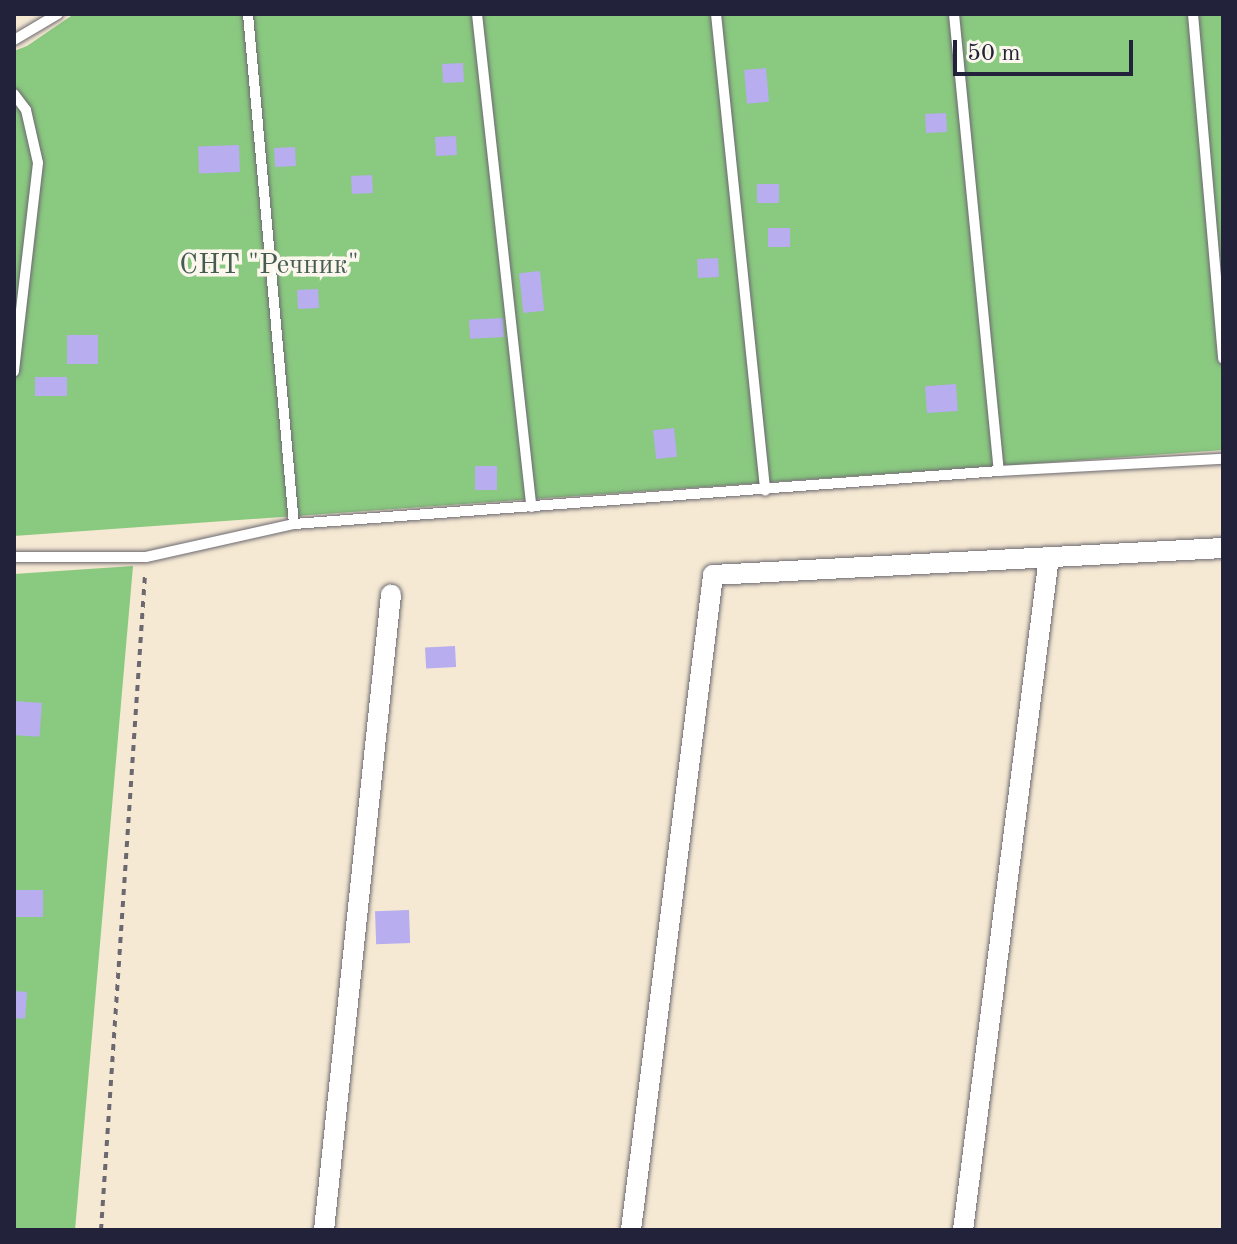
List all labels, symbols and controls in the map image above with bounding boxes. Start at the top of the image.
scale bar [957,24,1137,74]
text: 50 m [967,42,1021,66]
park label: СНТ "Речник" [179,249,359,283]

